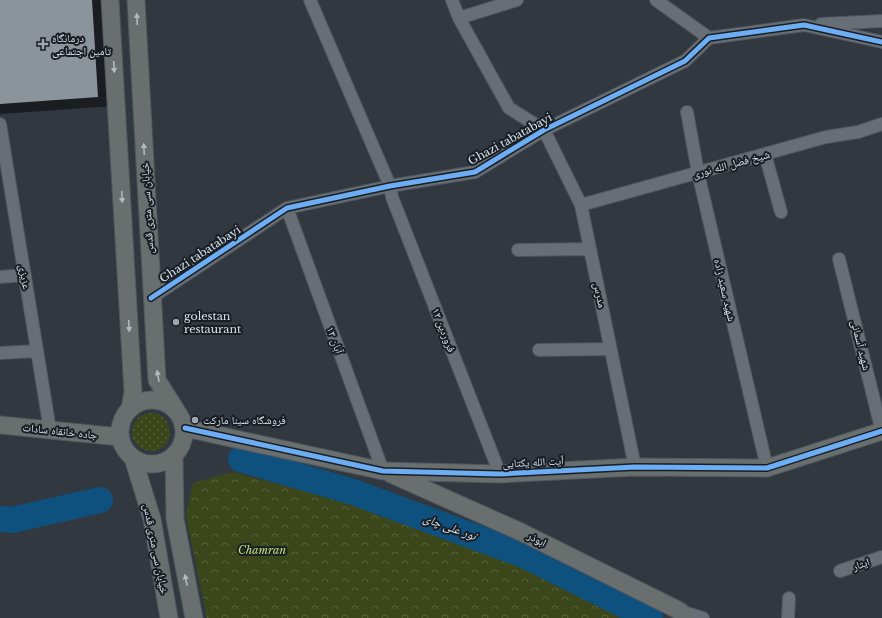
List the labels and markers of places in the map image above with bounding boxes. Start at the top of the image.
place label: درمانگاه تامین اجتماعی [52,31,112,58]
marker: درمانگاه تامین اجتماعی [37,38,49,50]
place label: golestan restaurant [184,309,242,336]
marker: golestan restaurant [171,317,181,327]
place label: فروشگاه سینا مارکت [203,413,286,427]
marker: فروشگاه سینا مارکت [190,415,200,425]

